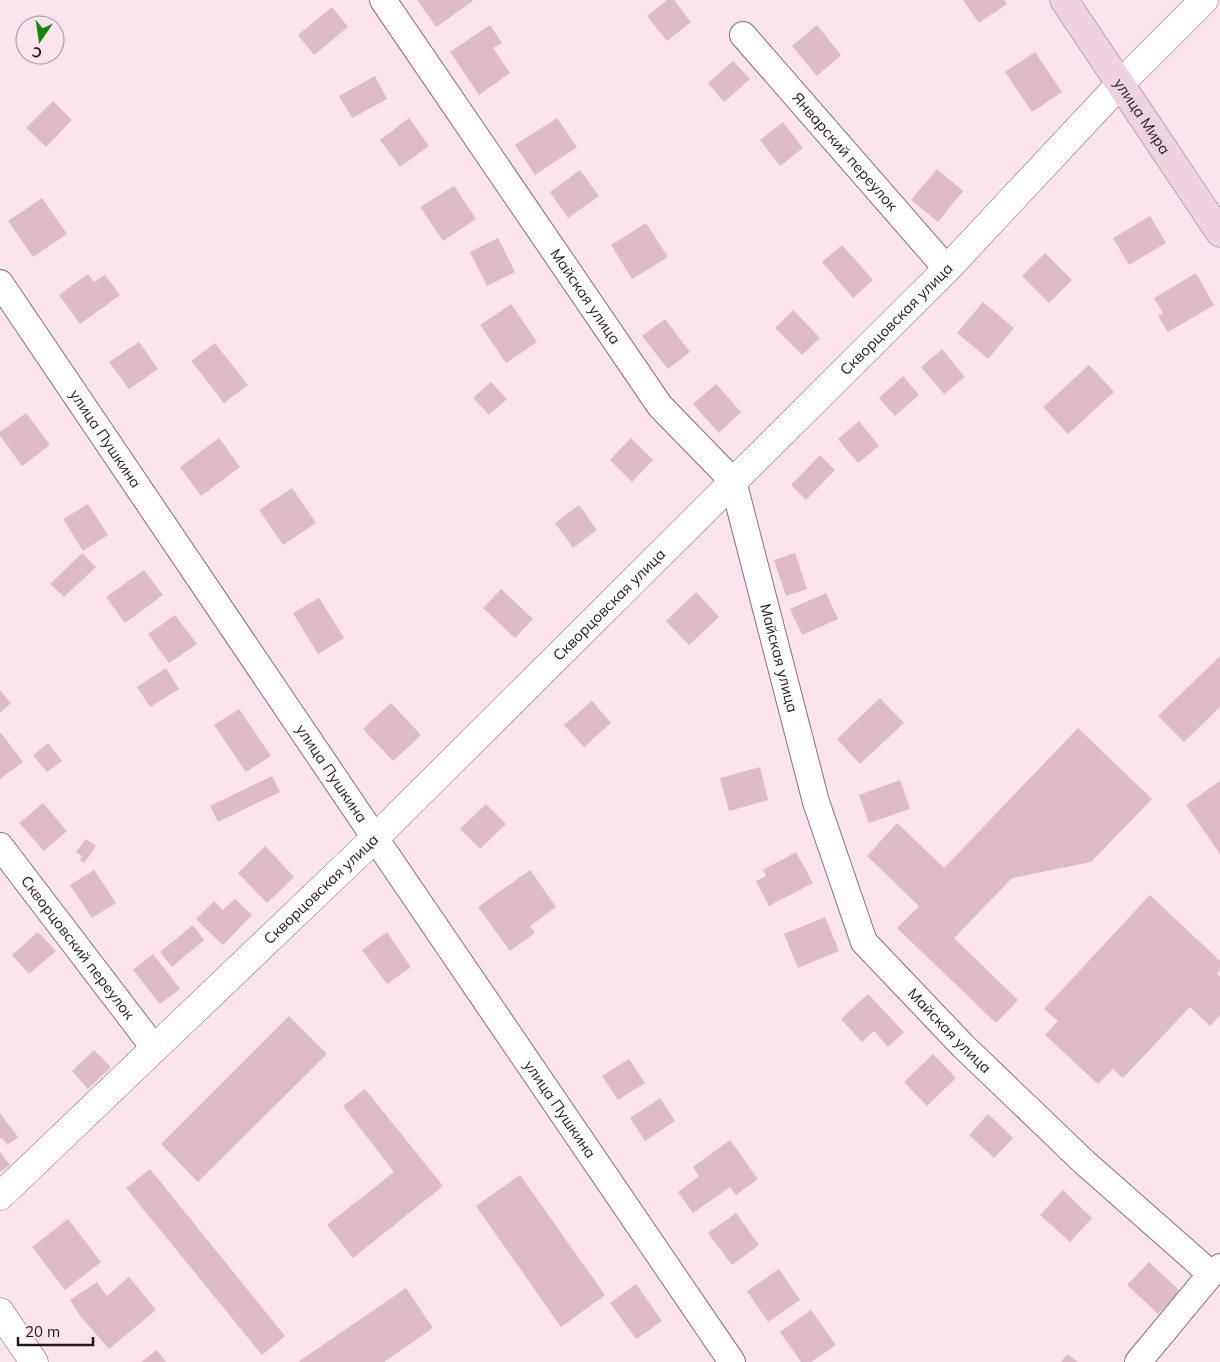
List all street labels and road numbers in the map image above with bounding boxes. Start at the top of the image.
street label: улица Мира [1110,74,1175,158]
street label: Январский переулок [788,88,903,215]
street label: Майская улица [546,245,625,348]
street label: Скворцовская улица [836,259,957,379]
street label: улица Пушкина [66,386,146,491]
street label: Скворцовская улица [549,544,669,665]
street label: Майская улица [756,601,802,714]
street label: улица Пушкина [292,720,372,826]
street label: Скворцовская улица [259,830,382,948]
street label: Скворцовский переулок [17,872,140,1024]
street label: Майская улица [904,984,996,1077]
street label: улица Пушкина [520,1056,600,1162]

